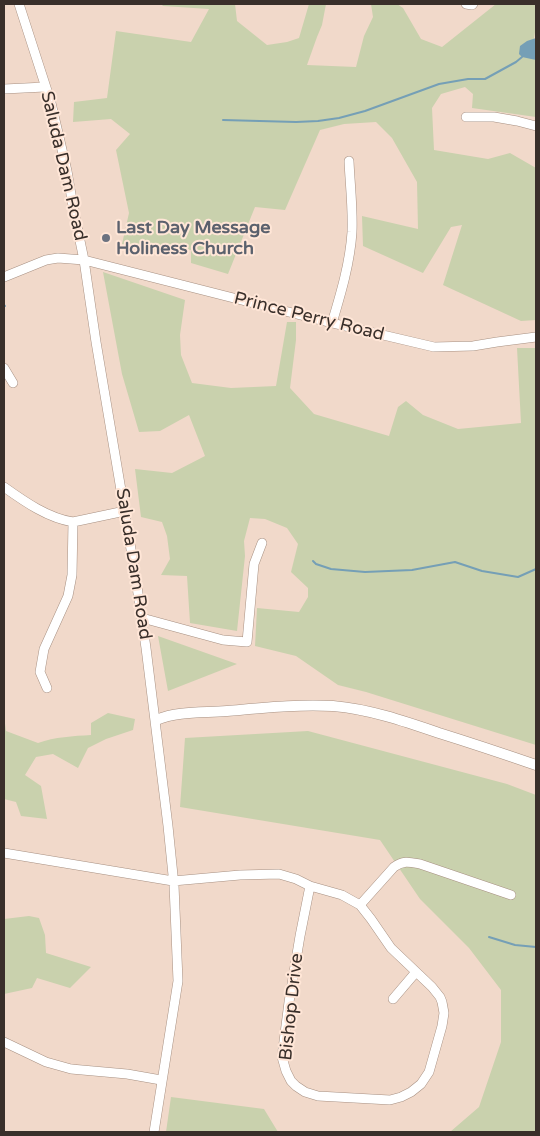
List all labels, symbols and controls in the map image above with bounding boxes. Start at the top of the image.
street label: Saluda Dam Road [35,89,91,243]
place label: Last Day Message Holiness Church [116,217,271,260]
marker: Last Day Message Holiness Church [100,232,112,244]
street label: Prince Perry Road [232,288,386,346]
street label: Saluda Dam Road [110,487,156,641]
street label: Bishop Drive [276,952,308,1062]

